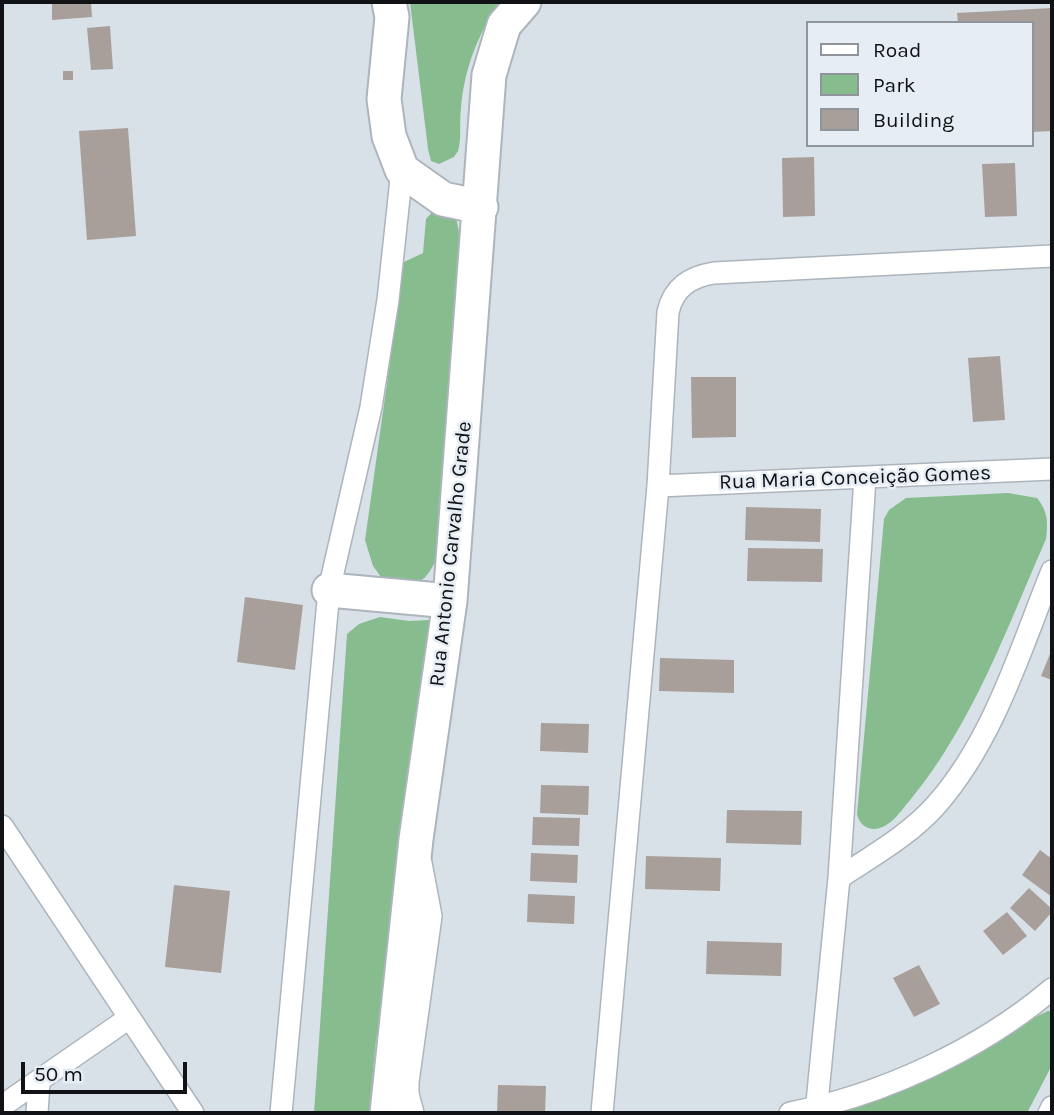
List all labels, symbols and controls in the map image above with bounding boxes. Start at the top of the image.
legend [806,21,1033,147]
text: Road [873,38,921,62]
text: Park [873,73,916,97]
text: Building [873,108,954,132]
street label: Rua Antonio Carvalho Grade [425,420,477,688]
street label: Rua Maria Conceição Gomes [719,461,991,495]
scale bar [24,1048,191,1092]
text: 50 m [34,1062,83,1086]

